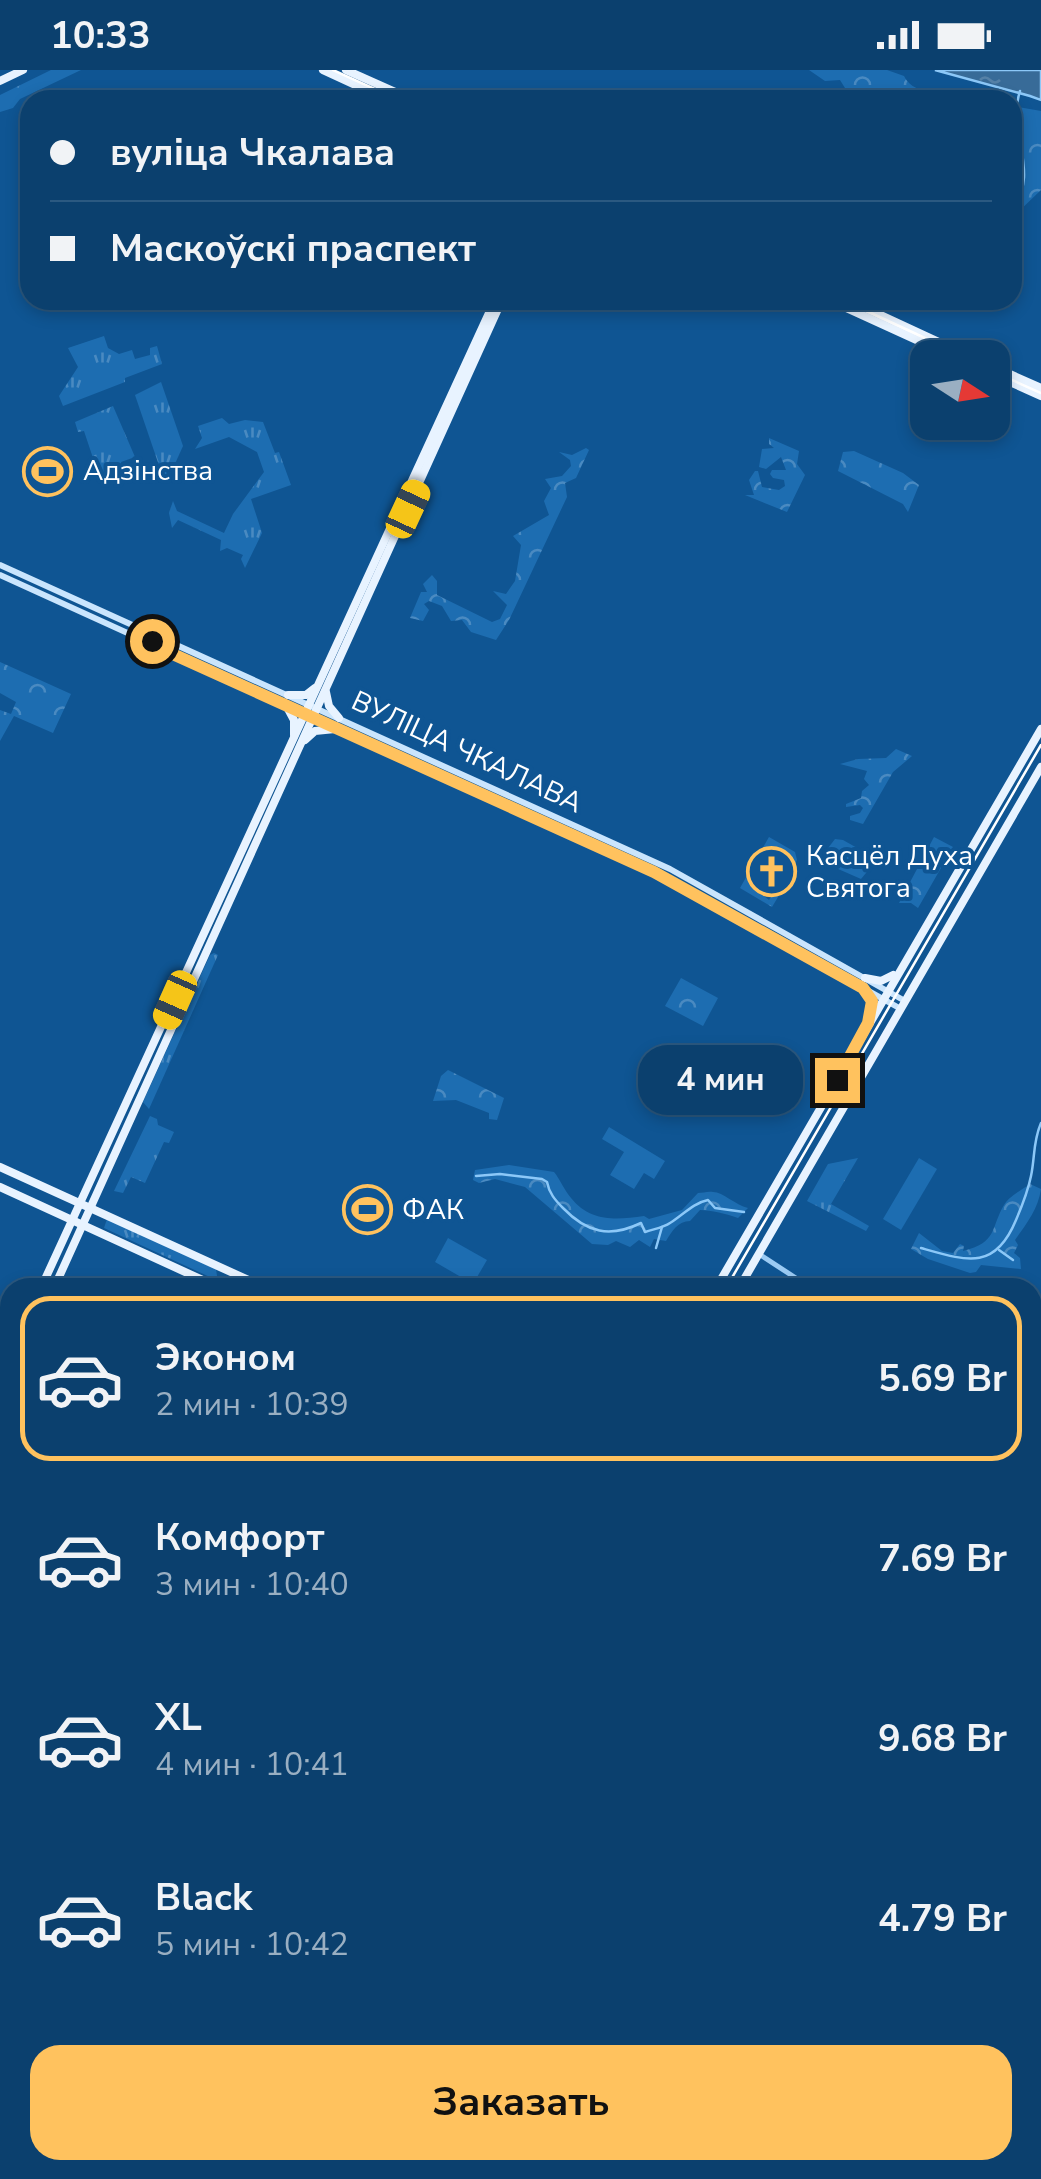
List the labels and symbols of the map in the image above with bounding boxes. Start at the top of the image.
north arrow [910,340,1010,440]
sports icon: Адзінства [22,445,74,497]
place label: Адзінства [83,452,213,490]
car [382,475,434,543]
route start [130,619,175,664]
street label: ВУЛІЦА ЧКАЛАВА [345,682,589,822]
place label: Касцёл Духа Святога [806,837,973,907]
church icon: Касцёл Духа Святога [745,846,797,898]
car [149,966,201,1034]
callout: 4 мин [637,1045,802,1115]
route end [815,1058,860,1103]
sports icon: ФАК [341,1184,393,1236]
place label: ФАК [402,1191,464,1229]

